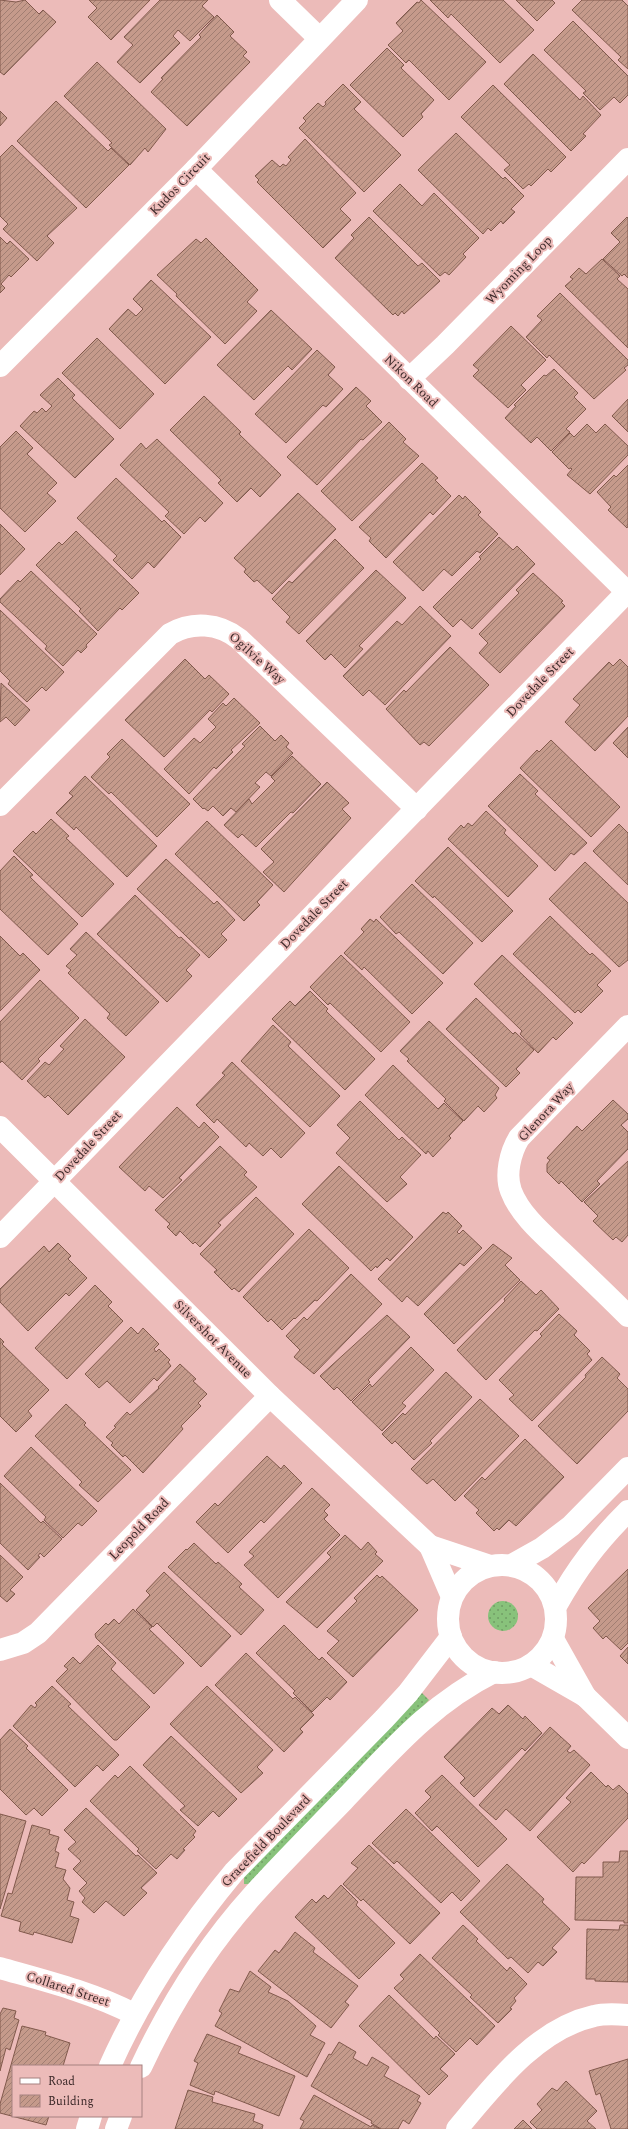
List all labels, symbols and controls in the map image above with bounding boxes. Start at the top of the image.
street label: Kudos Circuit [145,148,215,220]
street label: Wyoming Loop [481,231,557,309]
street label: Nikon Road [379,350,443,412]
street label: Ogilvie Way [224,627,290,689]
street label: Dovedale Street [501,642,579,722]
street label: Dovedale Street [275,874,353,954]
street label: Glenora Way [513,1077,579,1146]
street label: Dovedale Street [50,1106,126,1186]
street label: Silvershot Avenue [169,1295,257,1383]
street label: Leopold Road [104,1493,174,1565]
street label: Gracefield Boulevard [217,1790,315,1892]
street label: Collared Street [24,1966,113,2012]
legend [12,2065,142,2117]
text: Road [48,2072,75,2091]
text: Building [48,2092,94,2111]

